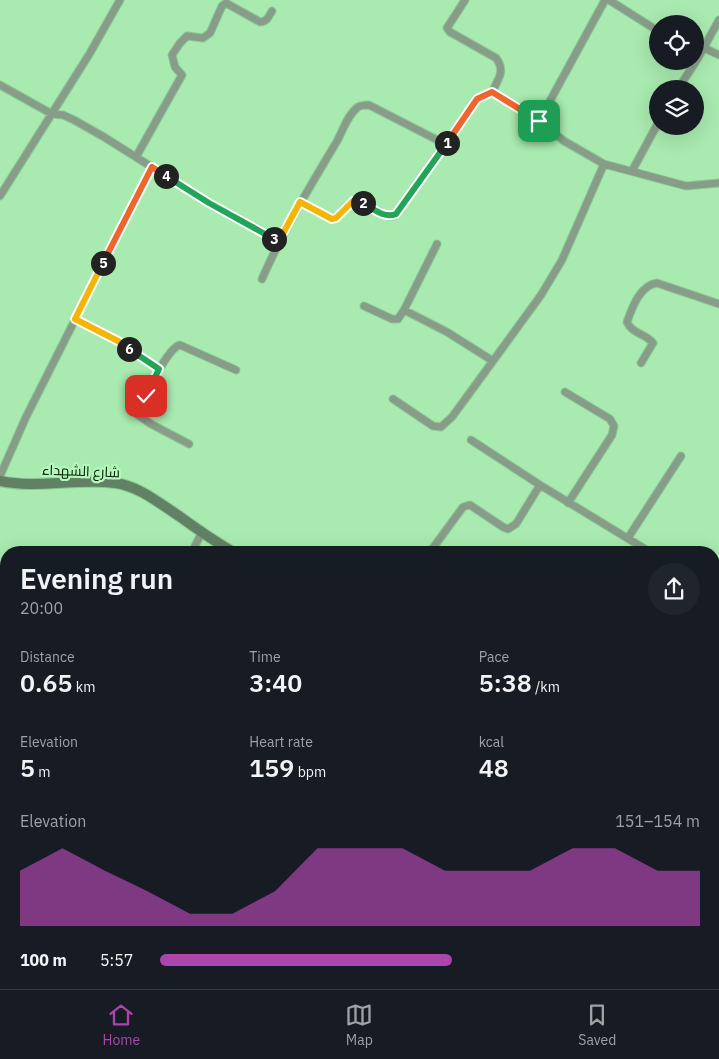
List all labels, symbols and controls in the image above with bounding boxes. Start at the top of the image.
map controls [649,15,704,135]
button: locate [649,15,704,70]
button: layers [649,80,704,135]
pin [518,100,560,142]
icon: arrive [525,107,553,135]
pin: 1 [434,130,460,156]
text: 1 [443,134,452,152]
pin: 4 [154,164,178,188]
text: 4 [162,167,171,185]
pin: 2 [350,190,376,216]
text: 2 [359,194,368,212]
pin: 3 [262,226,286,252]
text: 3 [270,230,279,248]
pin: 5 [90,250,116,276]
text: 5 [99,254,108,272]
pin: 6 [116,336,142,362]
text: 6 [125,340,134,358]
pin [125,375,167,417]
icon: check [132,382,160,410]
street label: شارع الشهداء [42,461,120,481]
text: Evening run [20,560,173,597]
button: share [648,563,700,615]
text: 20:00 [20,598,63,618]
text: Distance [20,648,75,666]
text: Time [249,648,281,666]
text: Pace [479,648,509,666]
text: 0.65 [20,666,72,699]
text: 3:40 [249,666,302,699]
text: 5:38 [479,666,532,699]
text: km [72,678,95,696]
text: /km [532,678,560,696]
text: Elevation [20,733,78,751]
text: Heart rate [249,733,313,751]
text: kcal [479,733,504,751]
text: 5 [20,751,35,784]
text: 159 [249,751,294,784]
text: 48 [479,751,509,784]
text: m [35,763,51,781]
text: bpm [294,763,326,781]
text: Elevation [20,811,86,831]
text: 151–154 m [615,811,700,831]
text: 100 m [20,950,67,970]
text: 5:57 [100,950,133,970]
tab: Home [103,1001,140,1049]
tab: Map [345,1001,373,1049]
tab: Saved [578,1001,616,1049]

